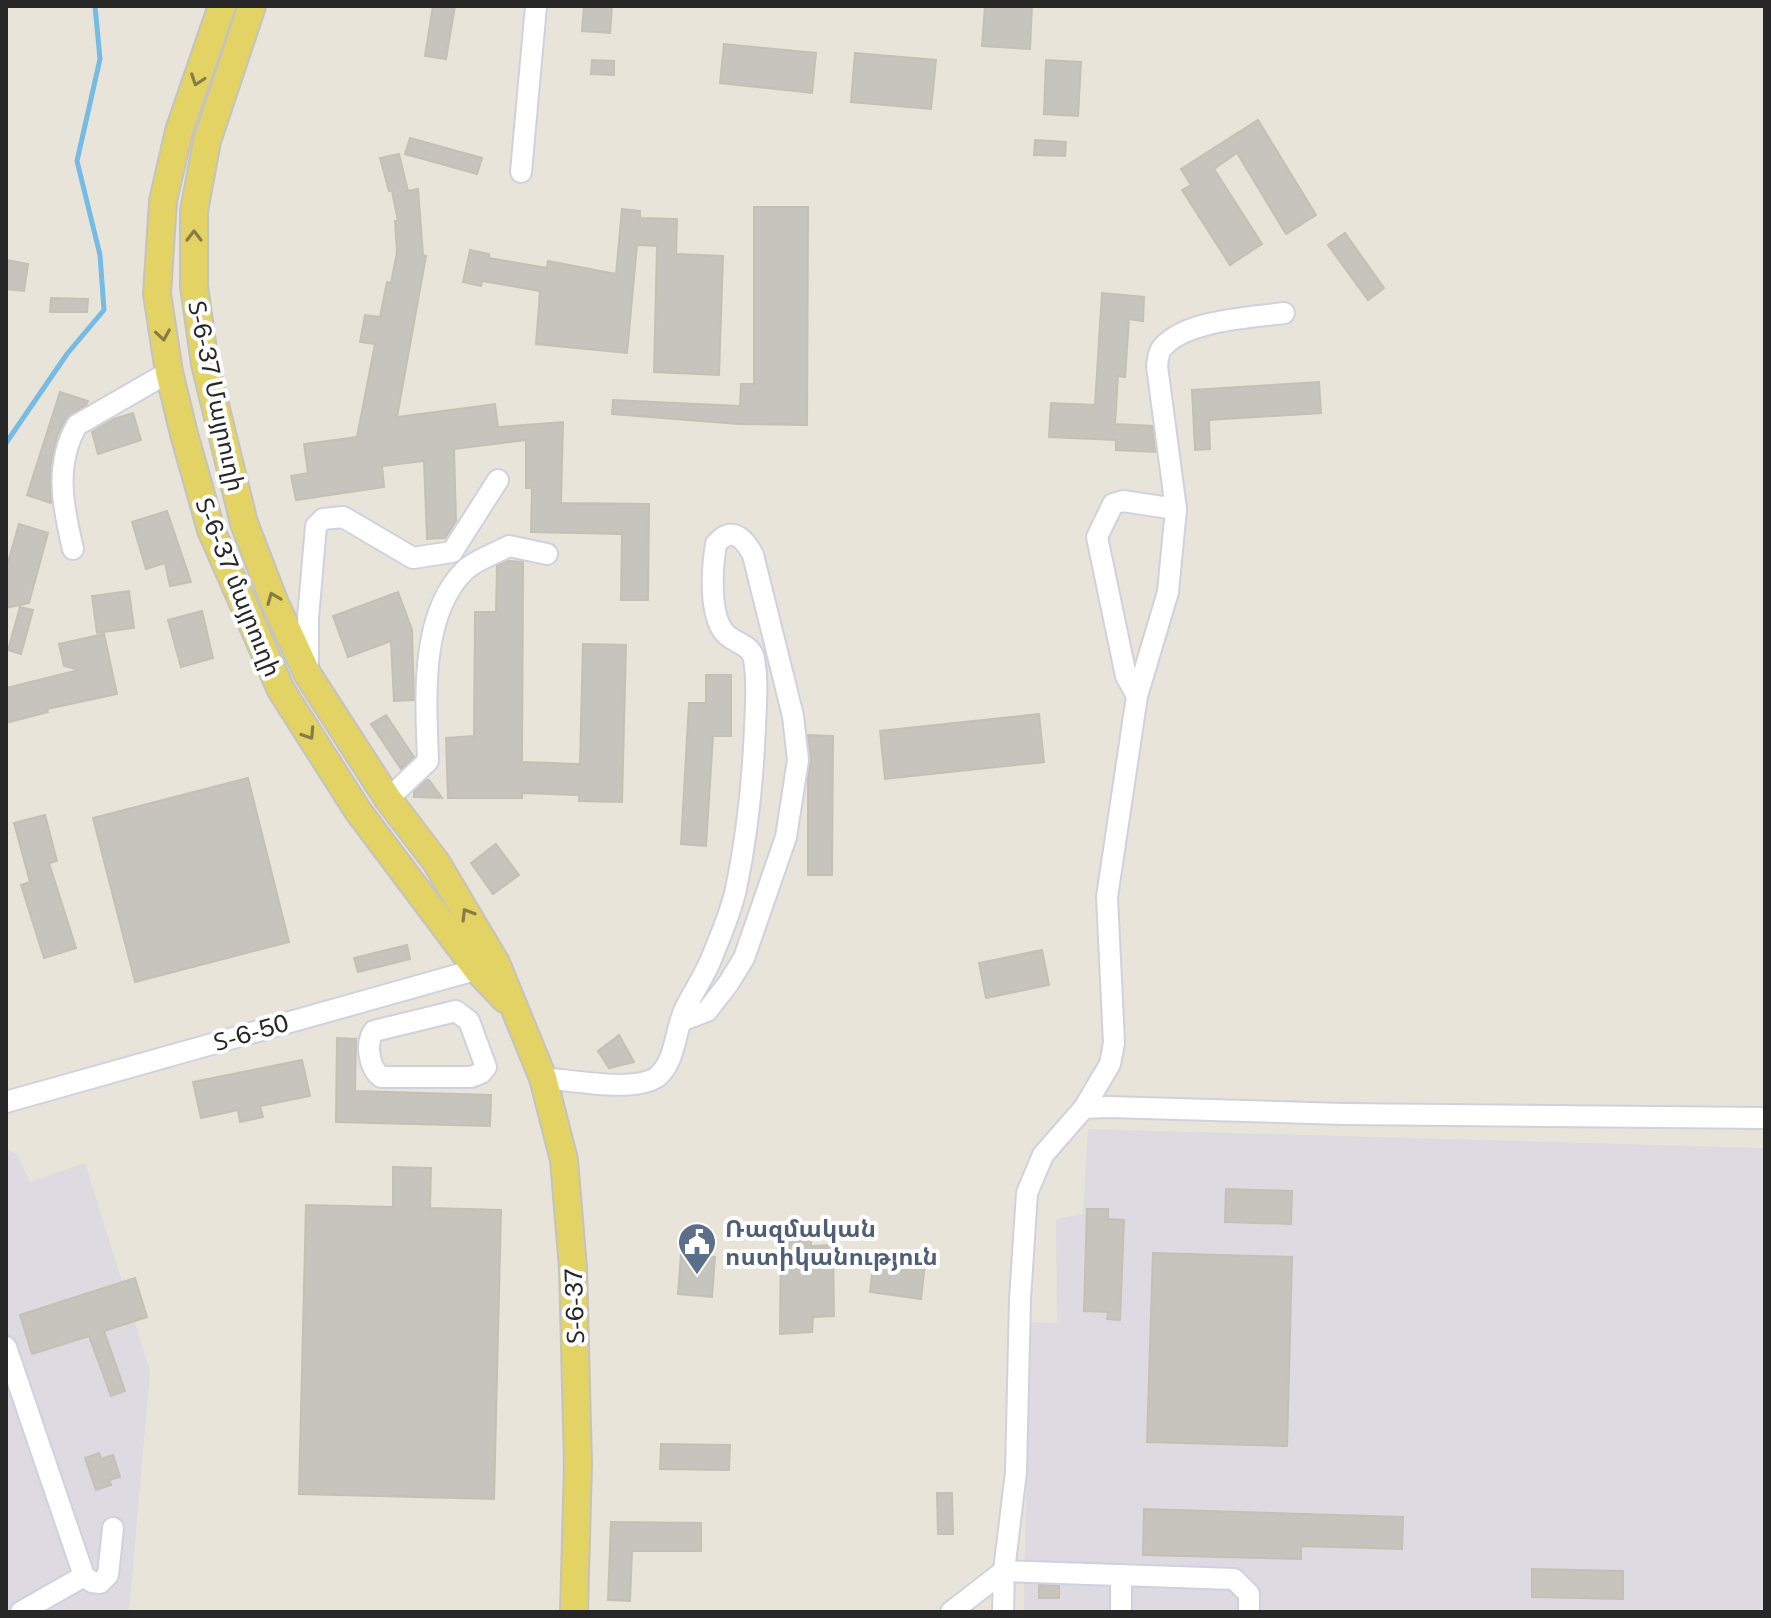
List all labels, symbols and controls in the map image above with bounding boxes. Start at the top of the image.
one-way arrow [190,72,206,86]
one-way arrow [185,229,203,242]
street label: Տ-6-37 Մայրուղի [182,298,251,494]
one-way arrow [154,328,171,341]
street label: Տ-6-37 մայրուղի [190,494,288,681]
one-way arrow [267,591,283,606]
one-way arrow [300,725,315,739]
one-way arrow [461,908,477,923]
street label: Տ-6-50 [210,1008,292,1056]
place label: Ռազմական ոստիկանություն [725,1214,938,1271]
public building icon: Ռազմական ոստիկանություն [676,1221,718,1276]
street label: Տ-6-37 [559,1268,589,1344]

